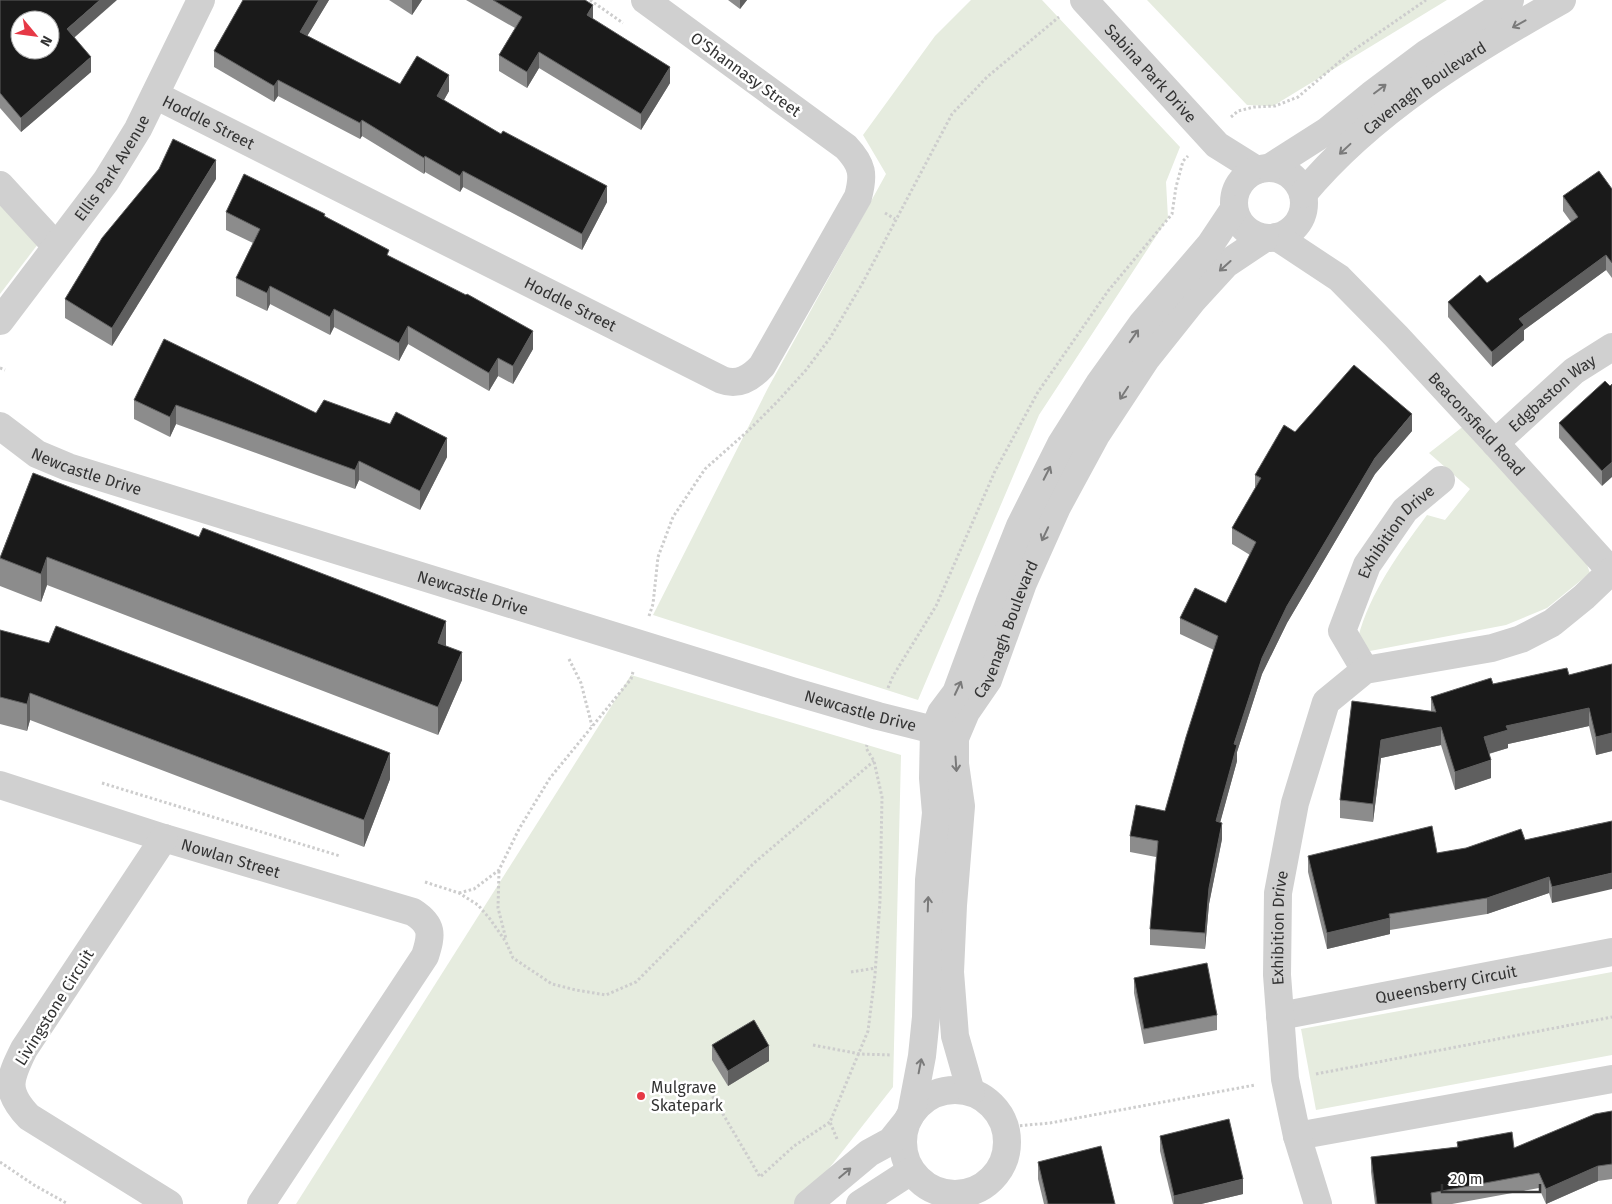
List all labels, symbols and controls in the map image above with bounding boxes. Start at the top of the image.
north arrow [10,10,60,60]
one-way arrow [1512,19,1527,29]
street label: Sabina Park Drive [1101,20,1201,127]
street label: O'Shannasy Street [687,28,805,121]
text: N [36,33,56,49]
street label: Cavenagh Boulevard [1359,38,1490,139]
one-way arrow [1373,83,1386,94]
street label: Hoddle Street [159,91,258,154]
street label: Ellis Park Avenue [70,112,154,225]
one-way arrow [1339,143,1351,155]
one-way arrow [1219,260,1232,272]
street label: Hoddle Street [521,273,620,335]
one-way arrow [1128,330,1139,343]
street label: Edgbaston Way [1505,351,1599,436]
street label: Beaconsfield Road [1424,368,1529,480]
one-way arrow [1119,385,1129,399]
street label: Newcastle Drive [28,444,144,499]
one-way arrow [1043,466,1052,481]
street label: Exhibition Drive [1354,481,1438,581]
one-way arrow [1040,526,1049,541]
street label: Cavenagh Boulevard [969,557,1042,702]
street label: Newcastle Drive [415,567,531,619]
one-way arrow [953,680,963,695]
street label: Newcastle Drive [802,686,918,735]
one-way arrow [951,756,960,772]
street label: Nowlan Street [179,835,283,882]
street label: Exhibition Drive [1268,869,1292,986]
one-way arrow [924,897,933,913]
street label: Livingstone Circuit [11,945,98,1069]
street label: Queensberry Circuit [1374,962,1519,1007]
one-way arrow [916,1059,925,1075]
place label: Mulgrave Skatepark [651,1078,724,1115]
marker: Mulgrave Skatepark [635,1090,647,1102]
scale bar [1442,1162,1540,1194]
one-way arrow [838,1167,851,1178]
text: 20 m [1450,1170,1483,1188]

